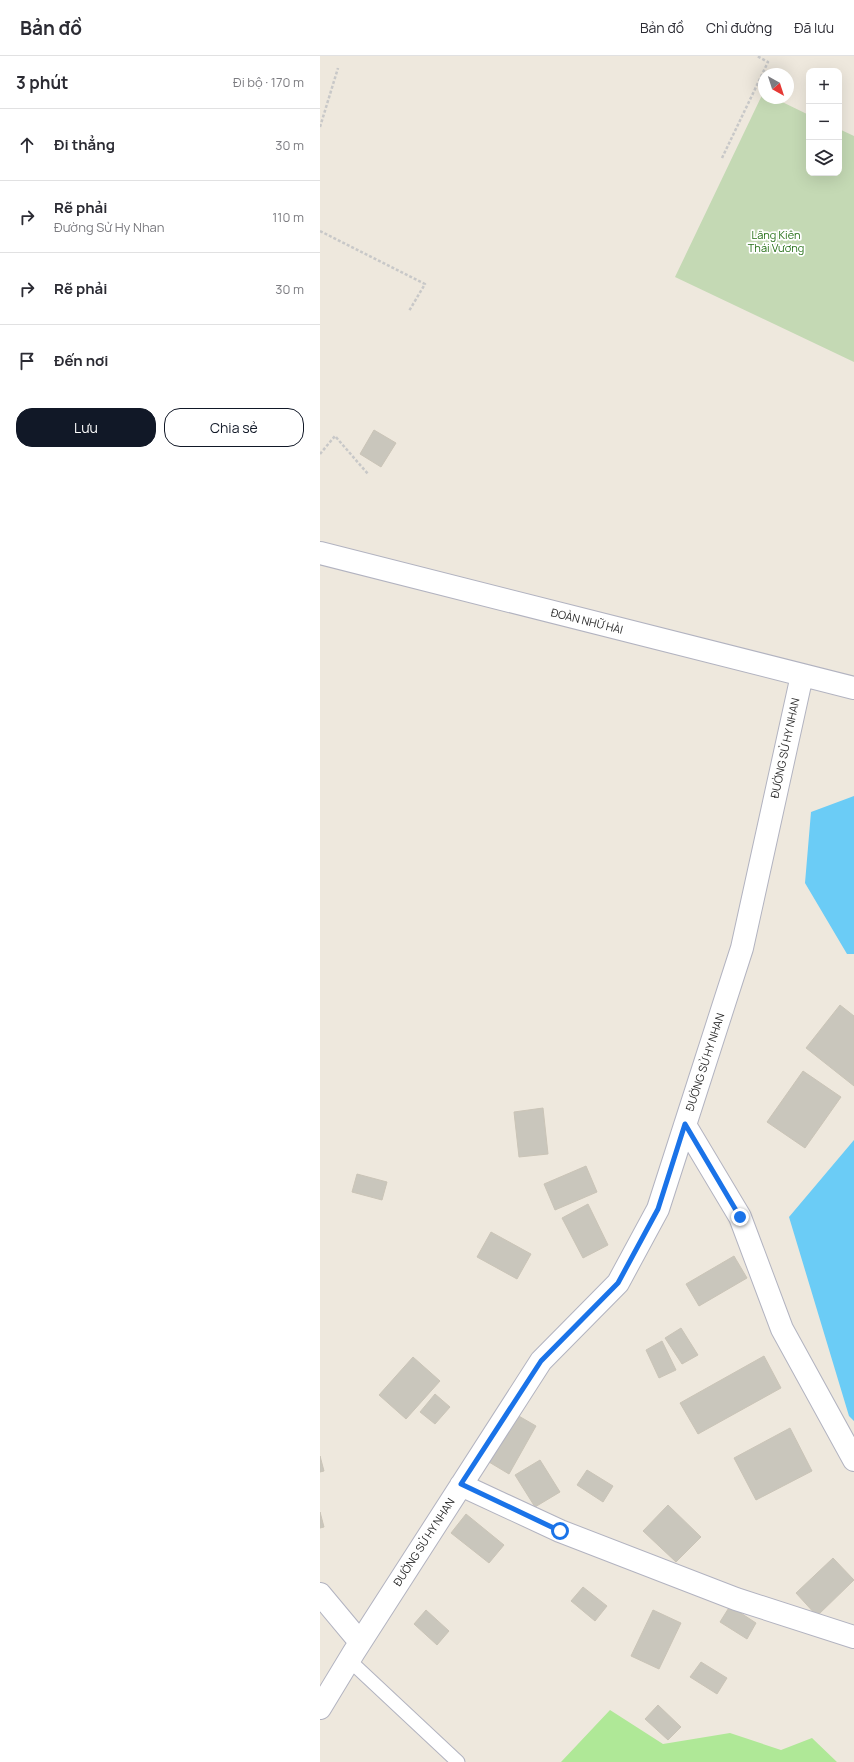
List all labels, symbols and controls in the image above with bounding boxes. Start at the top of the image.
text: Bản đồ [20,15,82,41]
text: Bản đồ [640,18,684,37]
text: Chỉ đường [706,18,772,37]
text: Đã lưu [794,18,834,37]
north arrow [758,68,794,104]
map controls [806,68,842,176]
button: + [806,68,842,104]
text: 3 phút [16,71,68,94]
text: Đi bộ · 170 m [233,73,304,91]
button: − [806,104,842,140]
icon: ahead [16,134,38,156]
text: Đi thẳng [54,134,115,155]
text: 30 m [275,136,304,154]
button: layers [806,140,842,176]
text: Rẽ phải [54,197,107,218]
icon: right [16,206,38,228]
text: 110 m [272,208,304,226]
text: Đường Sử Hy Nhan [54,218,165,236]
park label: Lăng Kiên Thái Vương [748,227,804,255]
icon: right [16,278,38,300]
text: Rẽ phải [54,278,107,299]
text: 30 m [275,280,304,298]
icon: arrive [16,350,38,372]
text: Đến nơi [54,350,108,371]
button: Lưu [16,408,156,447]
button: Chia sẻ [164,408,304,447]
street label: ĐOÀN NHỮ HÀI [549,604,625,637]
street label: ĐƯỜNG SỬ HY NHAN [767,696,802,799]
street label: ĐƯỜNG SỬ HY NHAN [682,1011,727,1113]
route end [731,1208,749,1226]
street label: ĐƯỜNG SỬ HY NHAN [389,1495,458,1589]
route start [551,1522,569,1540]

